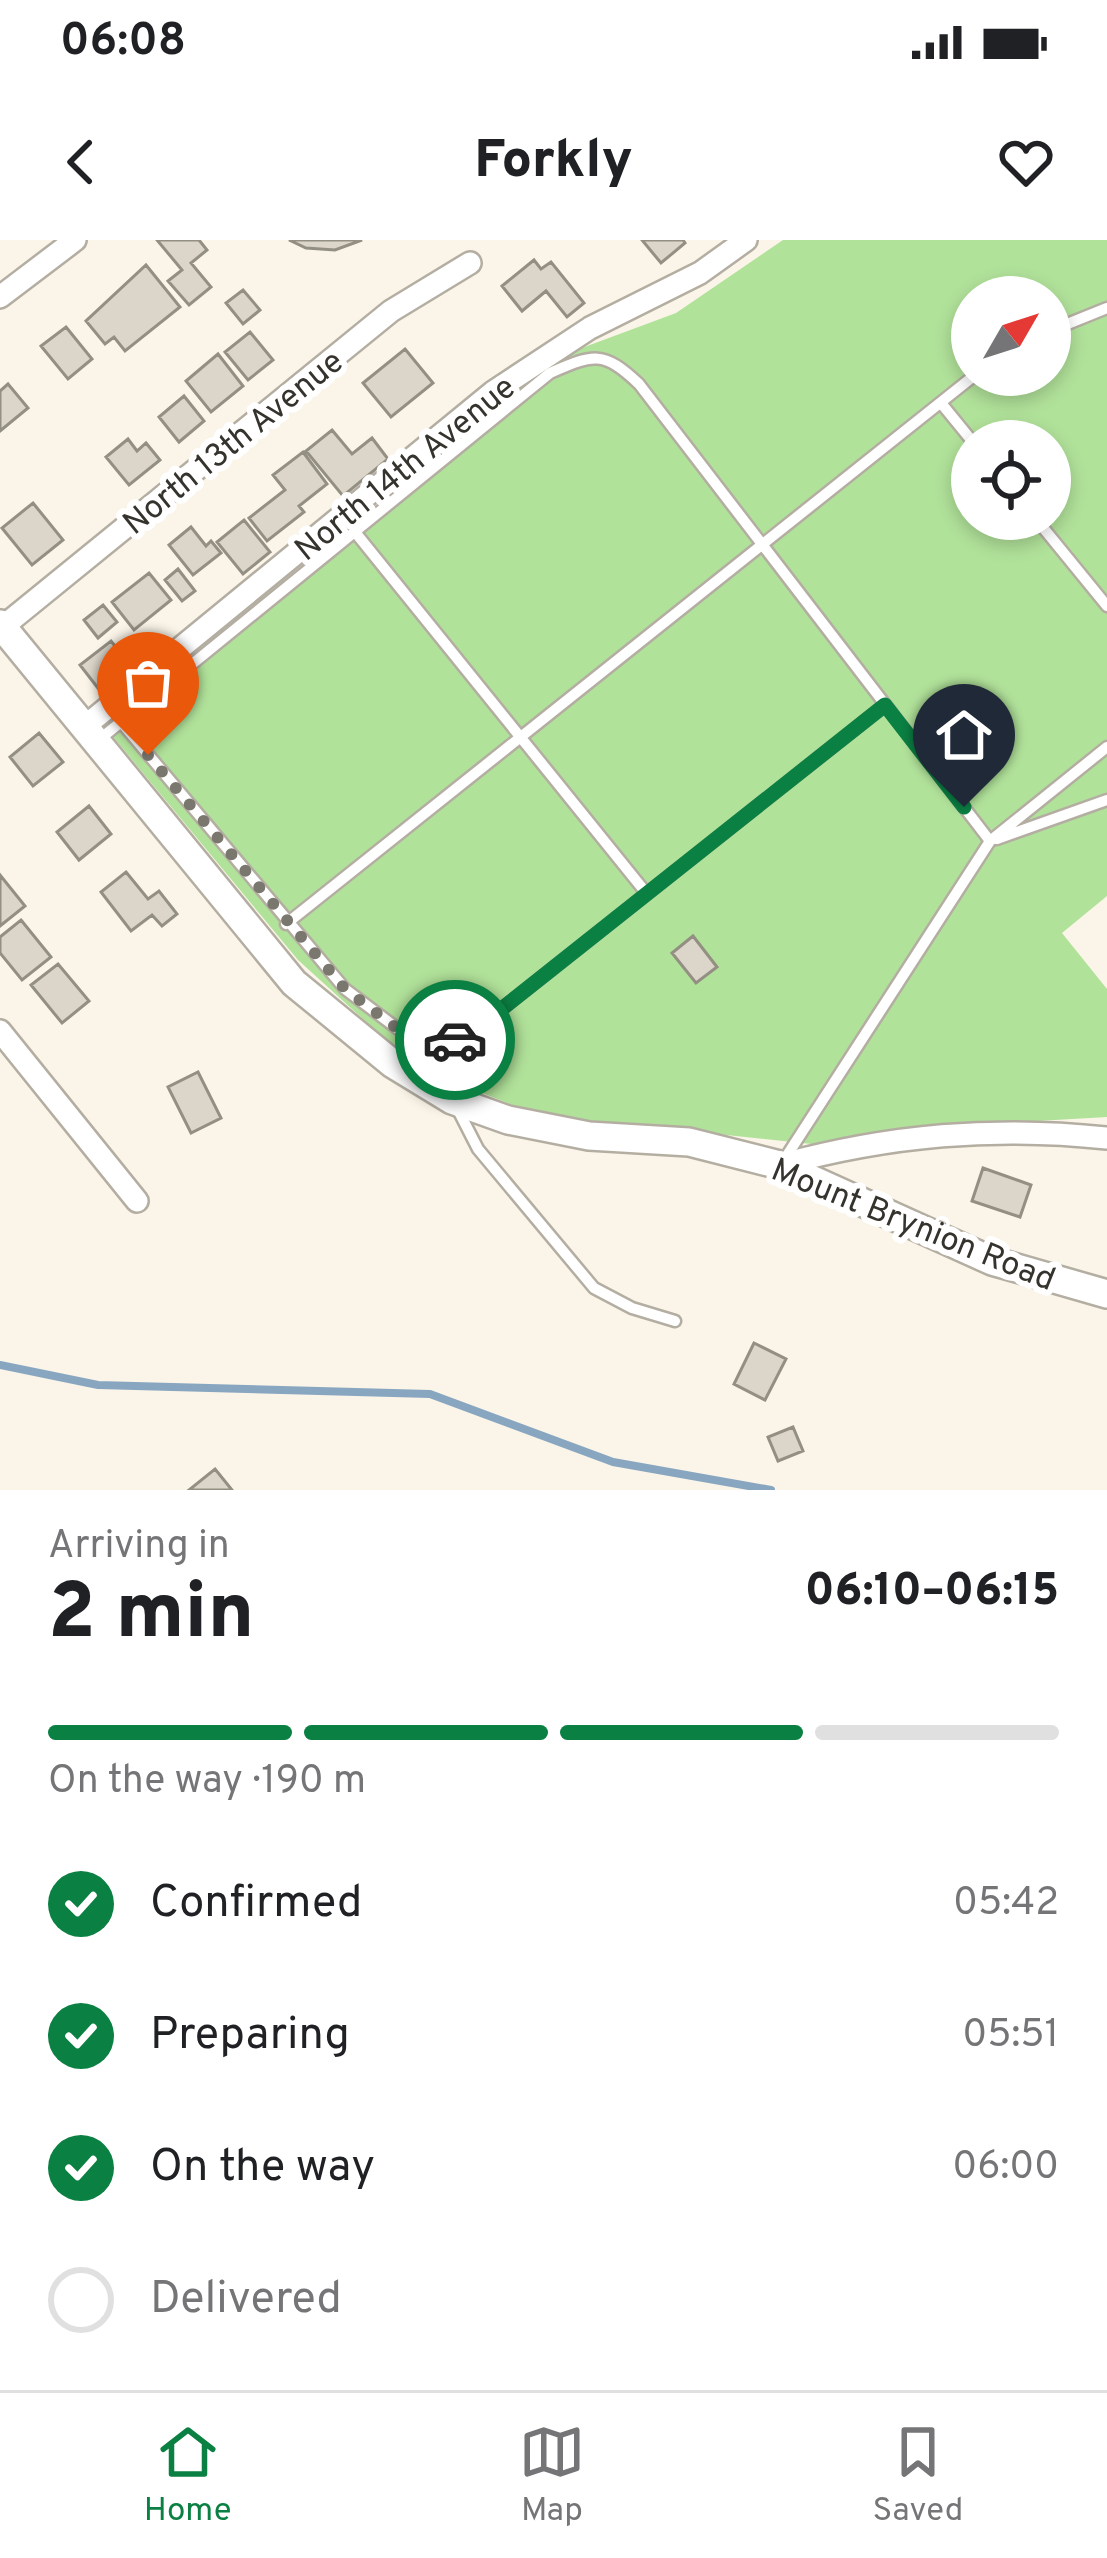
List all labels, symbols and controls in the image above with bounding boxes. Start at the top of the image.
text: 06:08 [60,14,186,71]
text: Forkly [474,128,633,197]
icon: back [48,129,114,195]
icon: heart [993,129,1059,195]
north arrow [951,276,1071,396]
map controls [951,276,1071,540]
street label: North 13th Avenue [116,342,353,546]
street label: North 14th Avenue [287,368,526,572]
button: locate [951,420,1071,540]
pin [97,632,199,755]
icon: bag [115,650,181,716]
pin [913,684,1015,807]
icon: home [931,702,997,768]
courier [395,980,515,1100]
icon: car [422,1007,488,1073]
street label: Mount Brynion Road [764,1151,1061,1303]
text: Arriving in [48,1523,230,1572]
text: 06:10–06:15 [805,1564,1059,1621]
text: 2 min [48,1567,254,1666]
text: On the way · 190 m [48,1758,366,1807]
icon: check [48,1871,114,1937]
text: Confirmed [150,1876,362,1933]
text: 05:42 [953,1880,1059,1929]
icon: check [48,2003,114,2069]
text: Preparing [150,2008,350,2065]
text: 05:51 [962,2012,1059,2061]
icon: check [48,2135,114,2201]
text: On the way [150,2140,375,2197]
text: 06:00 [952,2144,1059,2193]
text: Delivered [150,2272,342,2329]
tab: Home [144,2419,231,2533]
tab: Map [519,2419,585,2533]
tab: Saved [873,2419,963,2533]

